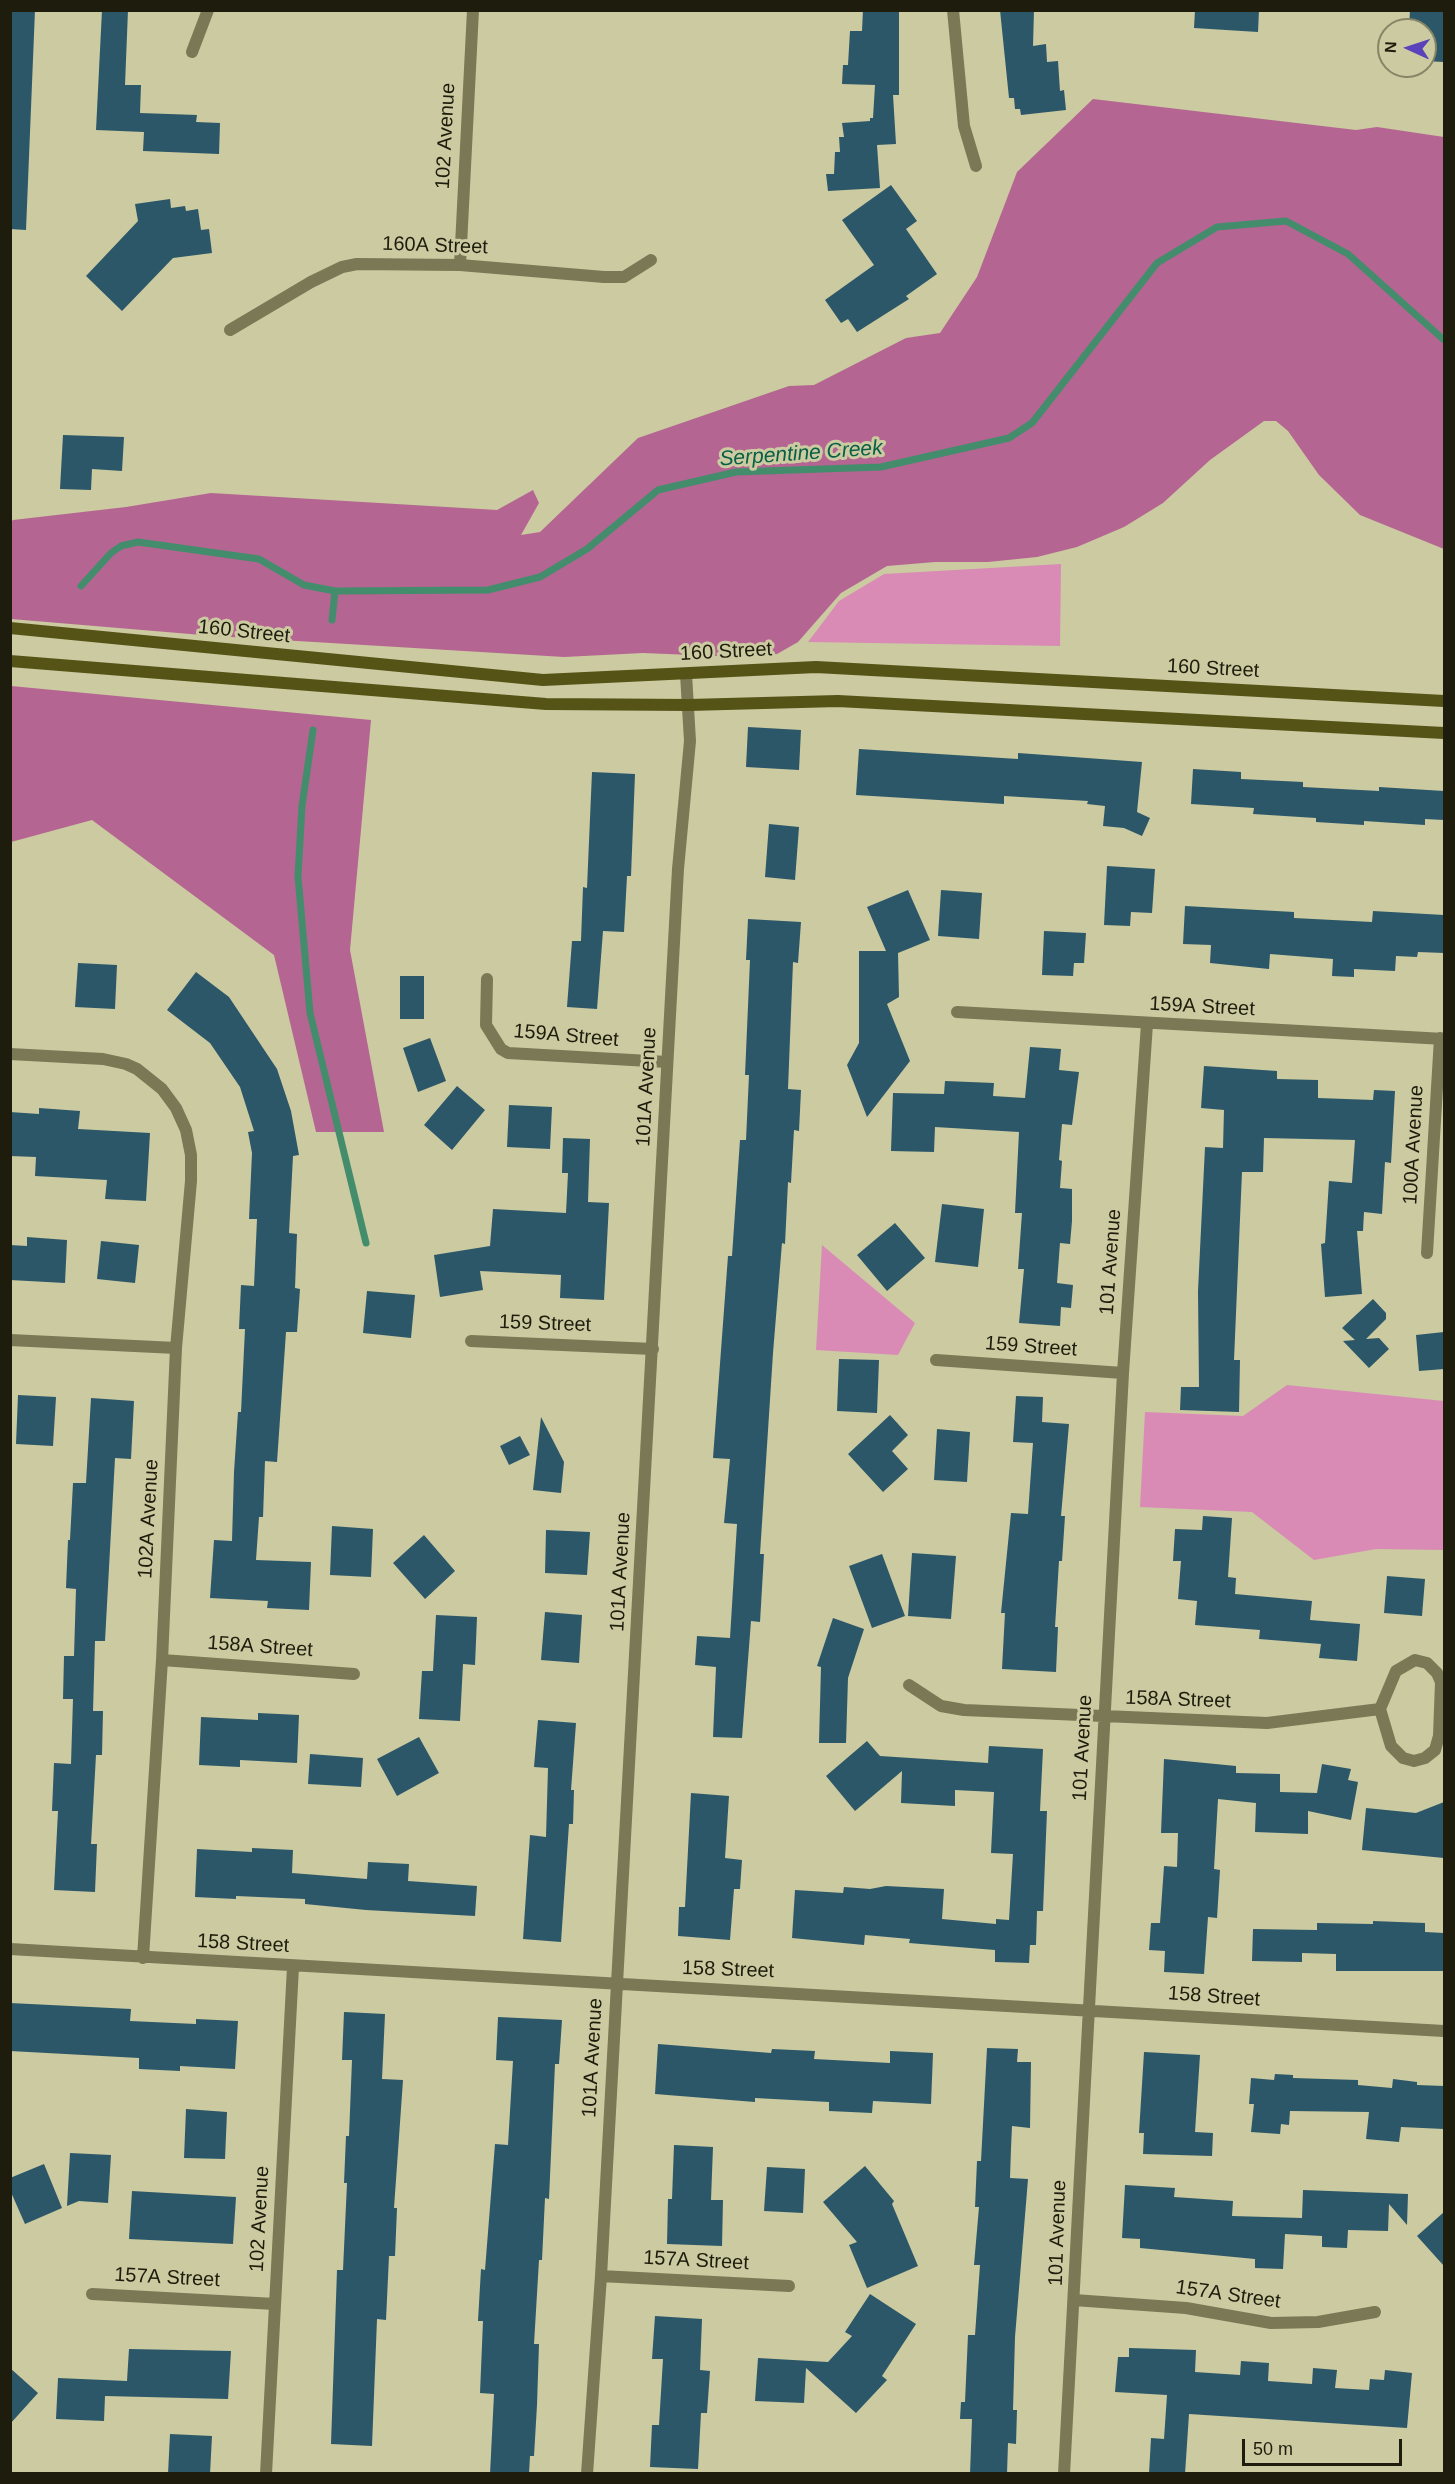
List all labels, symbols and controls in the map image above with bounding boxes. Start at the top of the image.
north arrow [1377,18,1437,78]
text: N [1382,41,1399,53]
street label: 102 Avenue [431,82,461,190]
street label: 160A Street [382,232,488,260]
water label: Serpentine Creek [719,436,883,472]
street label: 160 Street [197,615,291,649]
street label: 160 Street [679,638,773,666]
street label: 160 Street [1166,655,1260,683]
street label: 159A Street [1149,992,1255,1022]
street label: 159A Street [512,1019,620,1053]
street label: 101A Avenue [632,1027,662,1147]
street label: 100A Avenue [1399,1085,1429,1205]
street label: 101 Avenue [1095,1208,1127,1316]
street label: 159 Street [498,1310,592,1338]
street label: 159 Street [984,1332,1078,1362]
street label: 102A Avenue [134,1459,164,1579]
street label: 101A Avenue [606,1512,636,1632]
street label: 158A Street [206,1631,314,1663]
street label: 158A Street [1125,1686,1231,1714]
street label: 101 Avenue [1068,1694,1098,1802]
street label: 158 Street [196,1930,290,1958]
street label: 158 Street [681,1956,775,1984]
street label: 158 Street [1167,1982,1261,2012]
street label: 101A Avenue [578,1998,608,2118]
street label: 102 Avenue [245,2165,275,2273]
street label: 101 Avenue [1044,2179,1072,2287]
street label: 157A Street [643,2246,749,2276]
street label: 157A Street [114,2263,220,2293]
street label: 157A Street [1174,2276,1282,2314]
scale bar [1245,2427,1406,2465]
text: 50 m [1253,2439,1293,2459]

